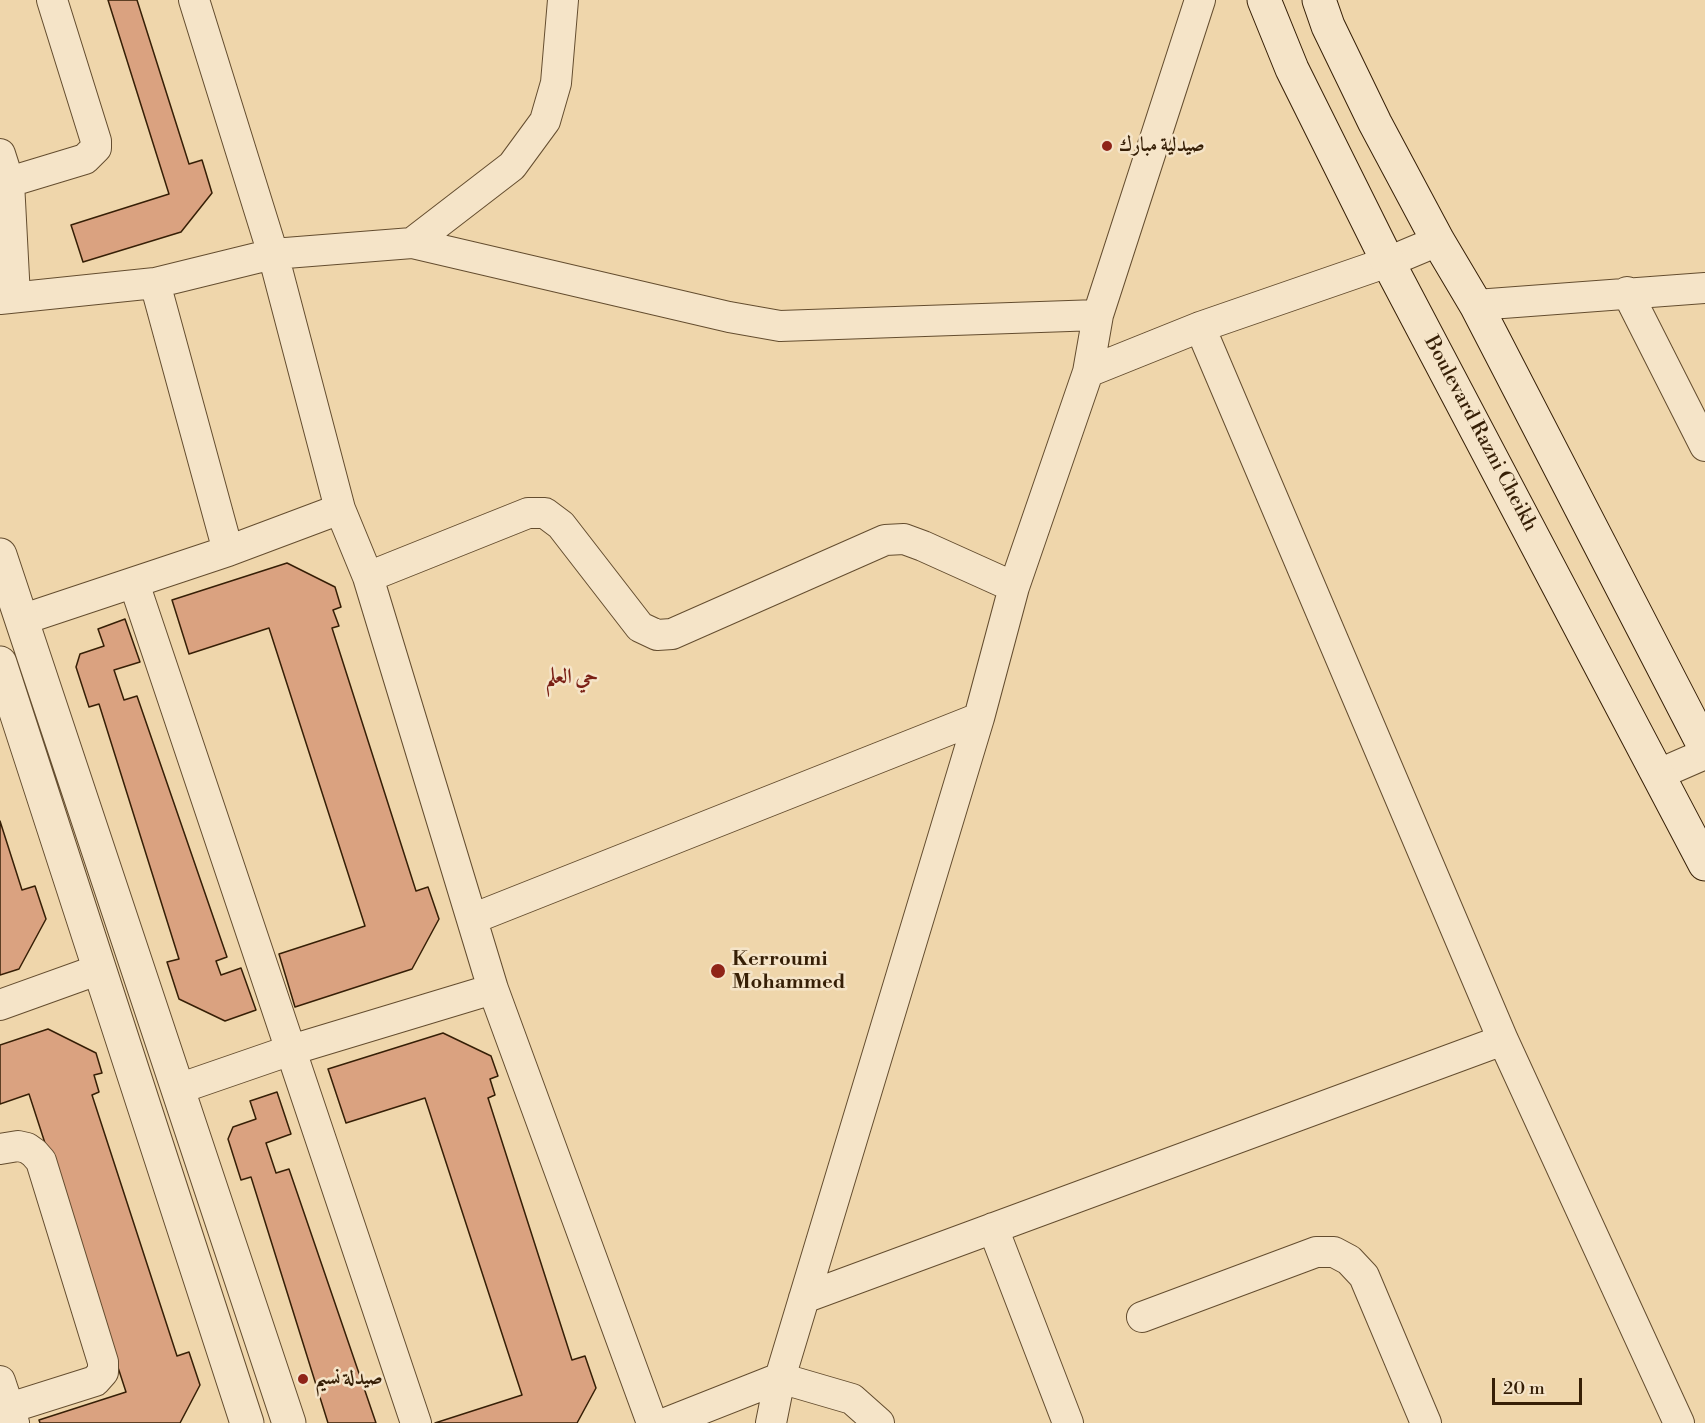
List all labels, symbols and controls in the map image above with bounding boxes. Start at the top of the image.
place label: صيدلية مبارك [1119,134,1205,158]
marker: صيدلية مبارك [1100,139,1114,153]
street label: Boulevard Razni Cheikh [1418,332,1542,536]
district label: حي العلم [546,665,598,691]
place label: Kerroumi Mohammed [732,948,845,995]
marker: Kerroumi Mohammed [709,962,727,980]
scale bar [1495,1366,1585,1404]
place label: صيدلة نسيم [315,1367,383,1391]
marker: صيدلة نسيم [296,1372,310,1386]
text: 20 m [1503,1377,1545,1400]

